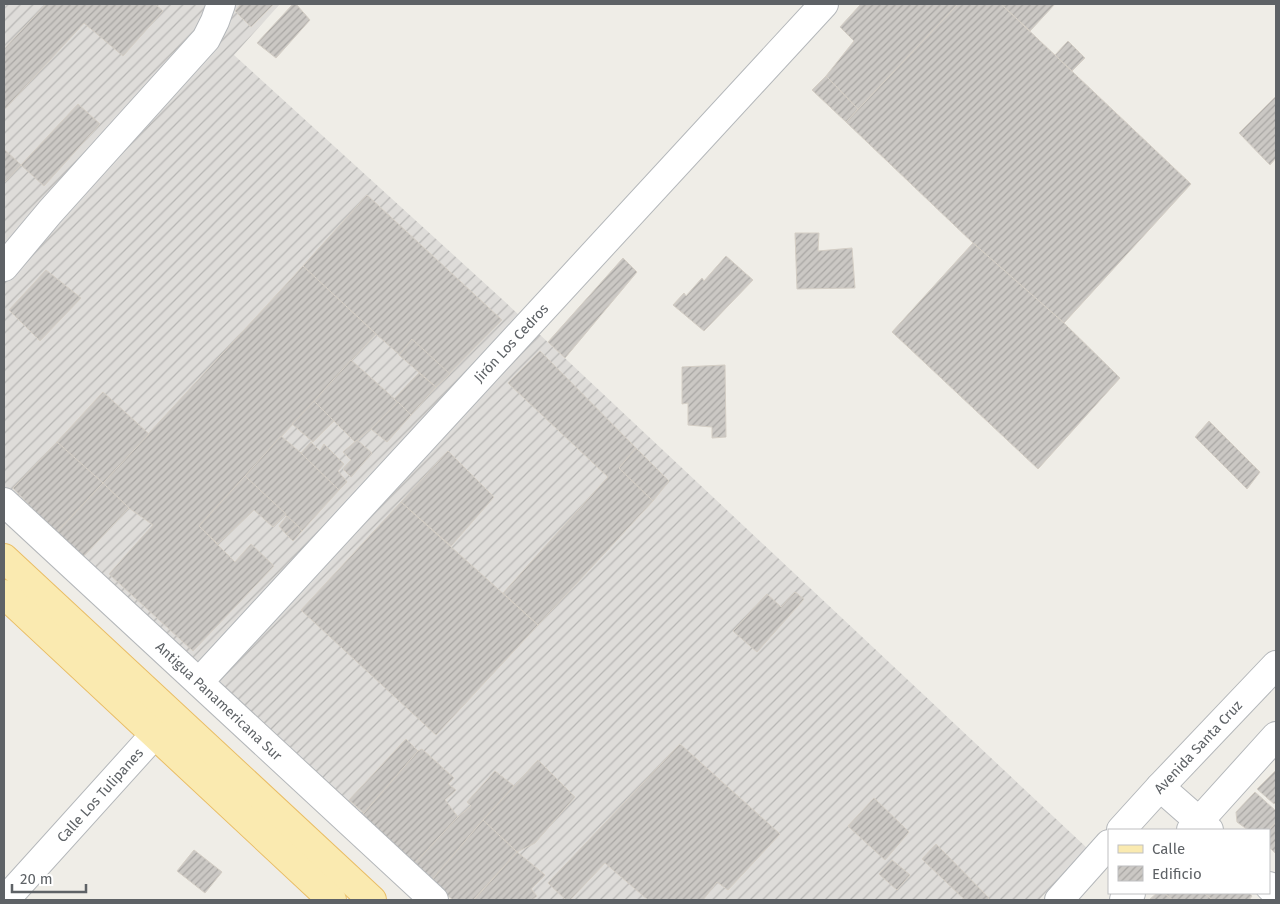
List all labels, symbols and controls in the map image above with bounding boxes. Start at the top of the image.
street label: Jirón Los Cedros [471,300,553,386]
street label: Antigua Panamericana Sur [152,638,286,765]
street label: Avenida Santa Cruz [1151,697,1246,798]
street label: Calle Los Tulipanes [54,744,147,846]
legend [1108,829,1270,894]
text: Calle [1152,840,1185,858]
scale bar [12,862,86,894]
text: Edificio [1152,865,1202,883]
text: 20 m [20,870,53,888]

